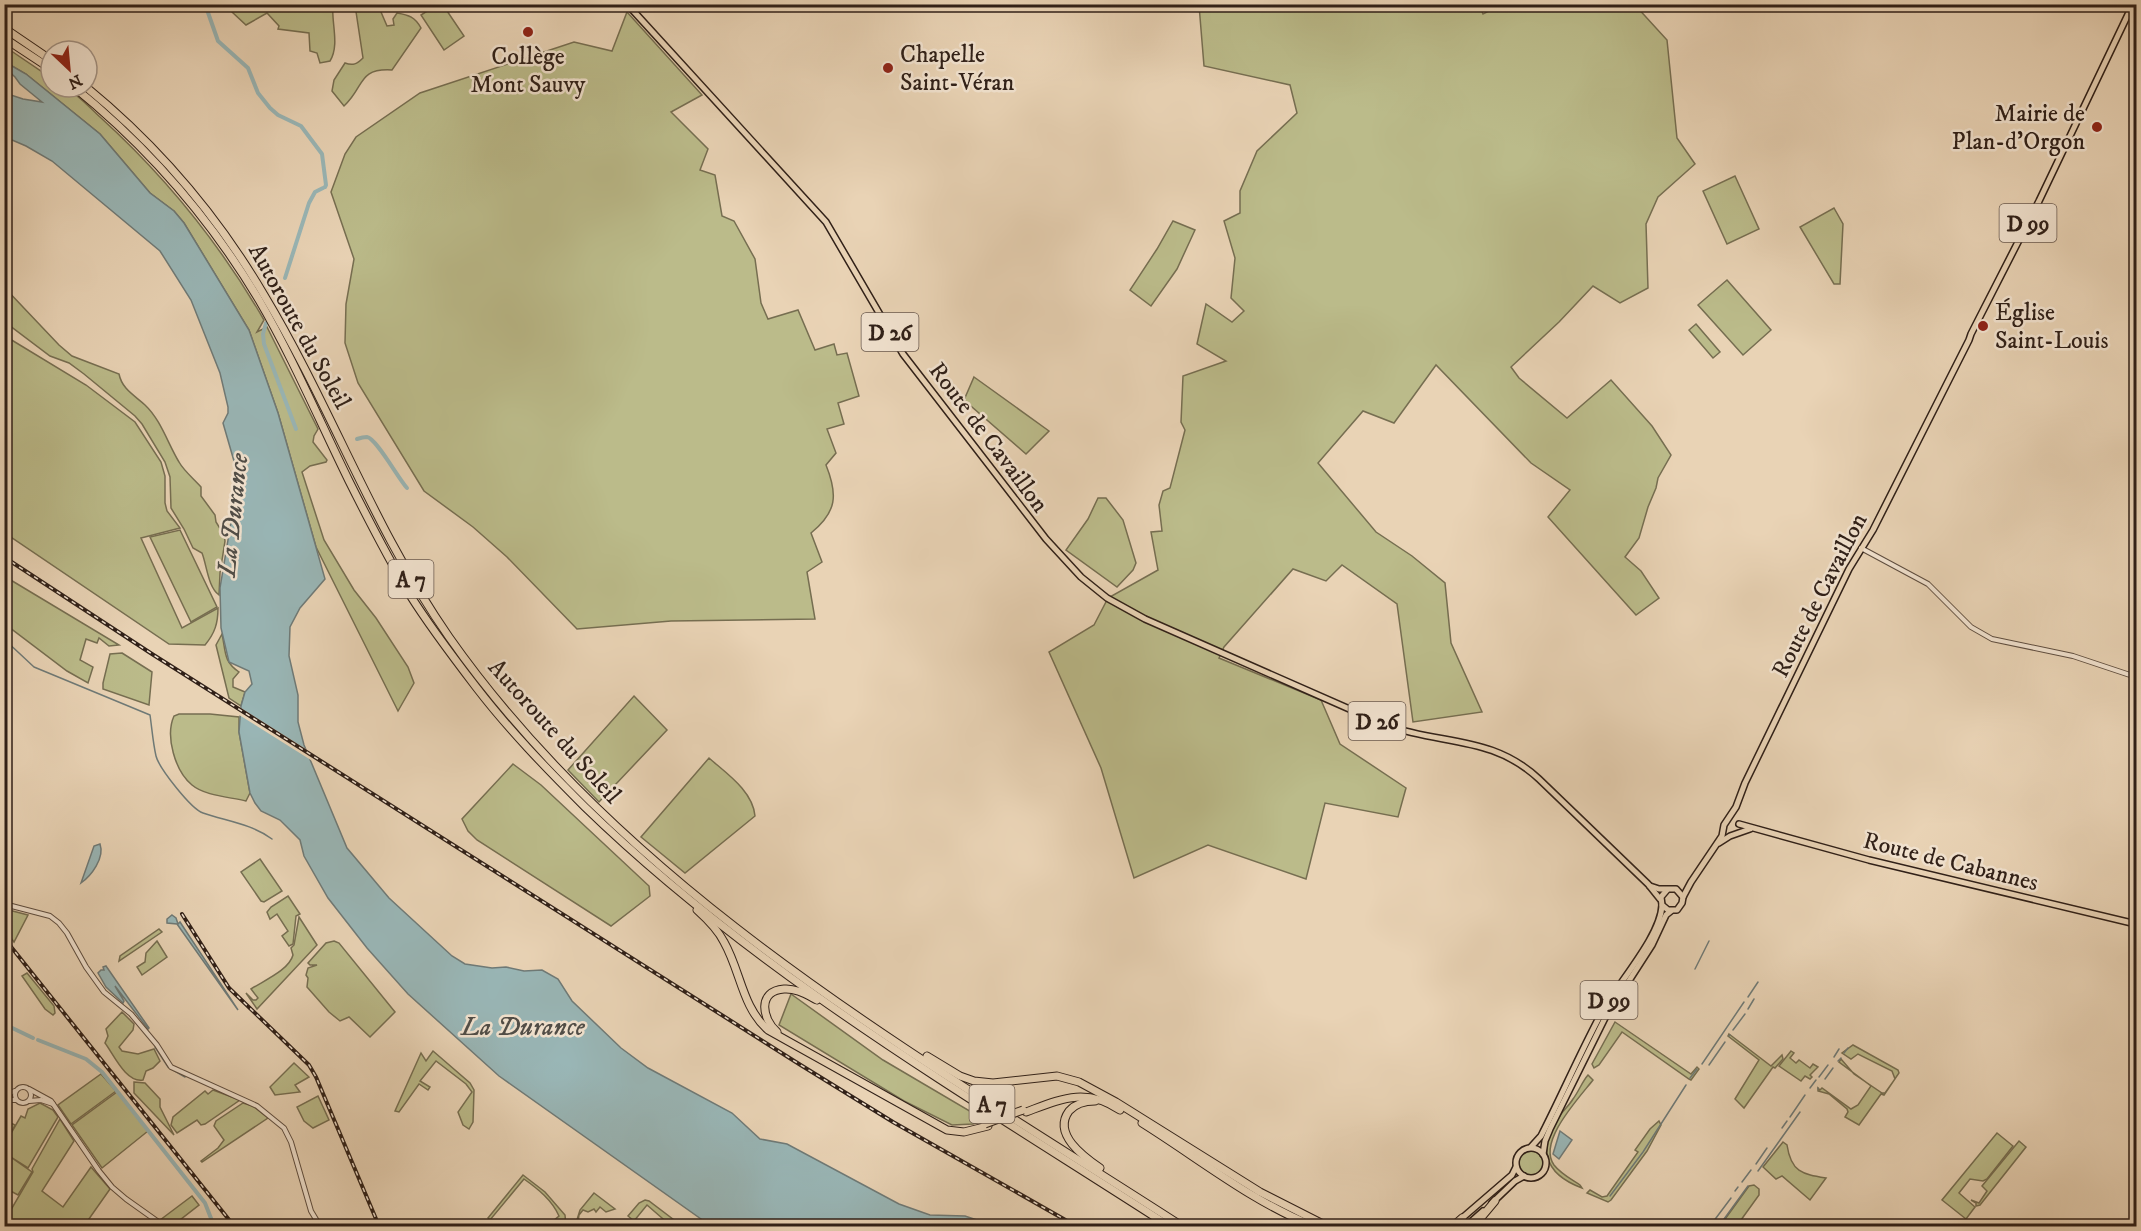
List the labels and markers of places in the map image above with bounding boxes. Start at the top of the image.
marker: Collège Mont Sauvy [521,25,535,39]
place label: Chapelle Saint-Véran [900,40,1015,98]
place label: Collège Mont Sauvy [471,42,586,100]
marker: Chapelle Saint-Véran [881,61,895,75]
place label: Mairie de Plan-d'Orgon [1952,99,2085,157]
marker: Mairie de Plan-d'Orgon [2090,120,2104,134]
place label: Église Saint-Louis [1995,298,2109,356]
marker: Église Saint-Louis [1976,319,1990,333]

